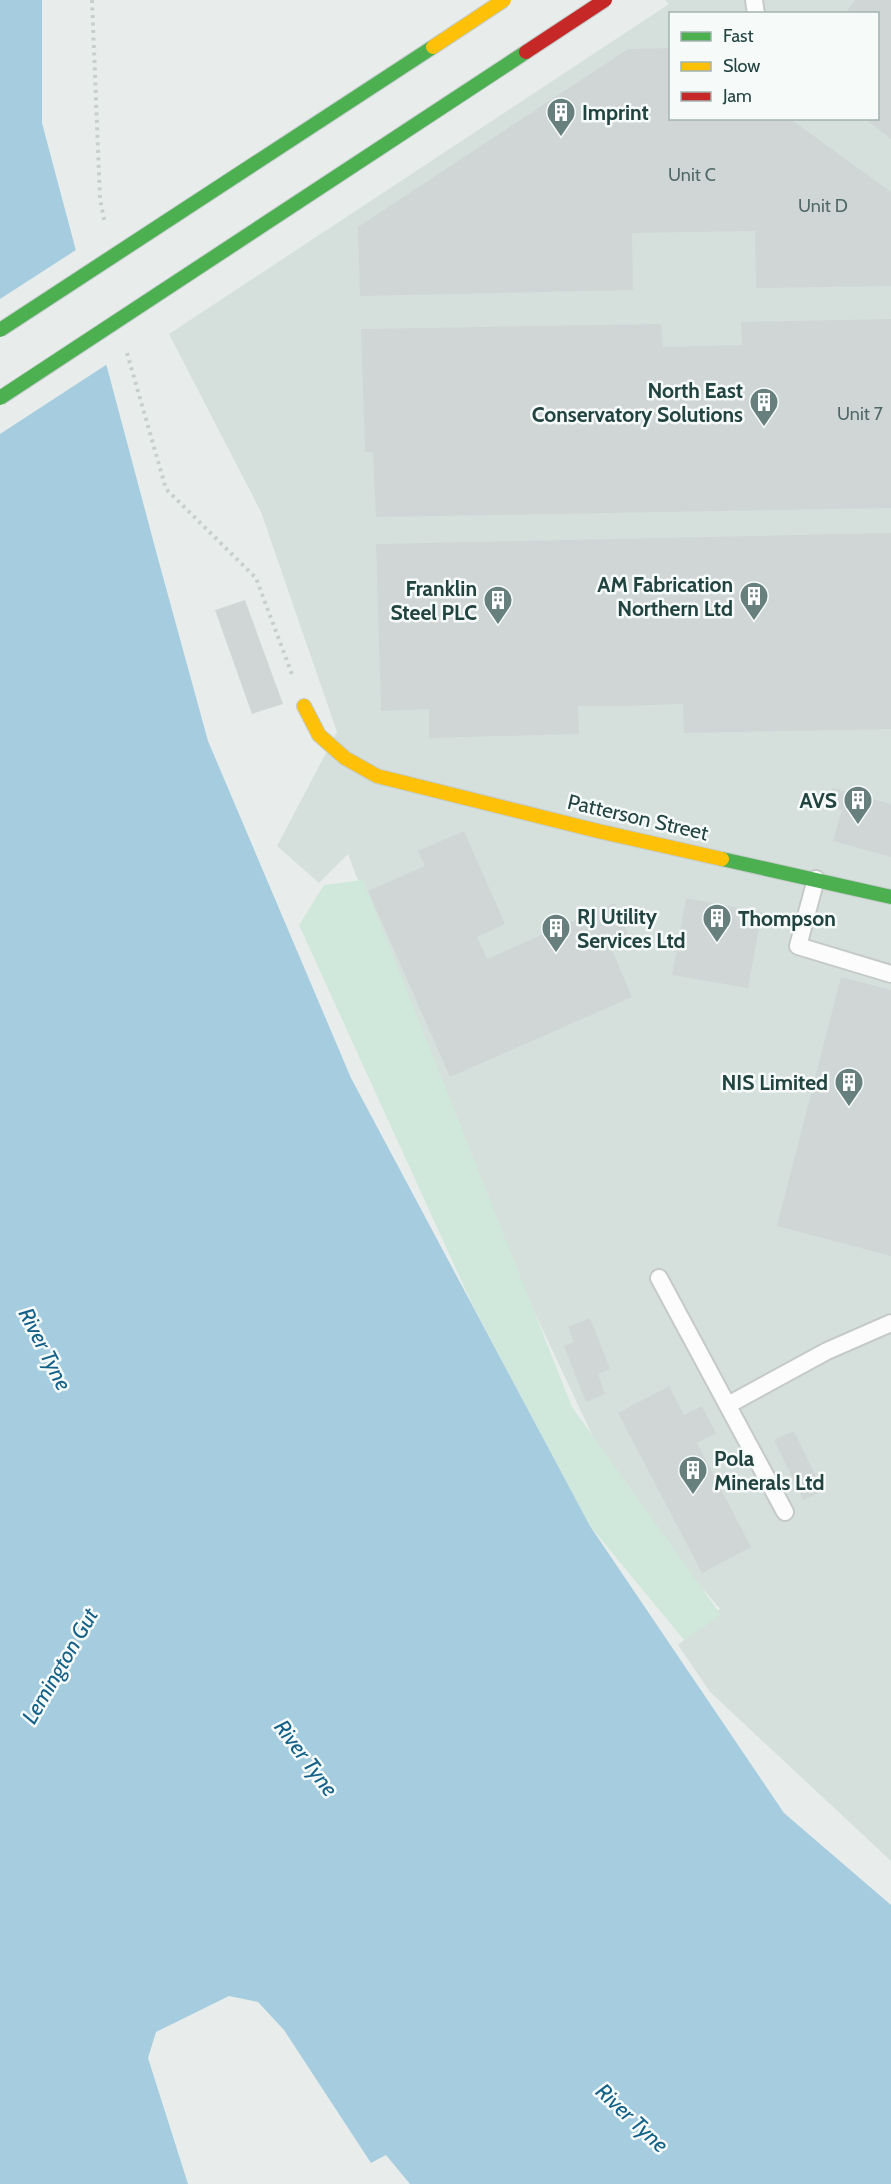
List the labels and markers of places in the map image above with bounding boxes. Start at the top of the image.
building icon: Imprint [545,96,577,138]
place label: Imprint [582,100,649,125]
place label: North East Conservatory Solutions [532,378,743,427]
building icon: North East Conservatory Solutions [748,386,780,428]
place label: AM Fabrication Northern Ltd [597,572,733,621]
place label: Franklin Steel PLC [390,576,477,625]
building icon: AM Fabrication Northern Ltd [738,580,770,622]
building icon: Franklin Steel PLC [482,584,514,626]
building icon: AVS [842,784,874,826]
place label: AVS [800,788,837,813]
building icon: Thompson [701,902,733,944]
place label: RJ Utility Services Ltd [577,904,686,953]
place label: Thompson [738,906,836,931]
building icon: RJ Utility Services Ltd [540,912,572,954]
building icon: NIS Limited [833,1066,865,1108]
place label: NIS Limited [721,1070,828,1095]
place label: Pola Minerals Ltd [714,1446,824,1495]
building icon: Pola Minerals Ltd [677,1454,709,1496]

